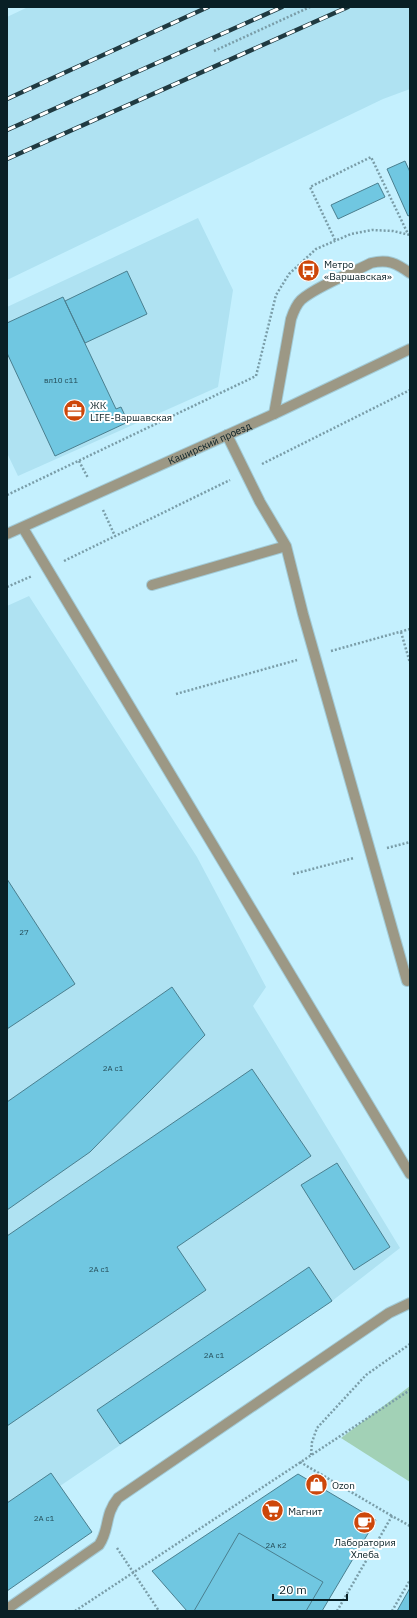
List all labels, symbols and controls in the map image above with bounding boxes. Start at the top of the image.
bus stop icon: Метро «Варшавская» [296,257,322,283]
place label: Метро «Варшавская» [324,258,392,283]
house number: вл10 с11 [44,375,78,385]
office icon: ЖК LIFE-Варшавская [62,398,88,424]
place label: ЖК LIFE-Варшавская [90,399,172,424]
street label: Каширский проезд [166,419,253,467]
house number: 27 [19,927,29,937]
house number: 2А с1 [103,1063,124,1073]
house number: 2А с1 [89,1264,110,1274]
house number: 2А с1 [204,1350,225,1360]
shop icon: Ozon [304,1472,330,1498]
place label: Ozon [332,1479,355,1492]
supermarket icon: Магнит [259,1498,285,1524]
place label: Магнит [288,1505,323,1518]
cafe icon: Лаборатория Хлеба [352,1509,378,1535]
house number: 2А с1 [34,1513,55,1523]
place label: Лаборатория Хлеба [334,1536,396,1561]
house number: 2А к2 [265,1540,287,1550]
scale bar [273,1576,347,1602]
text: 20 m [279,1582,307,1597]

